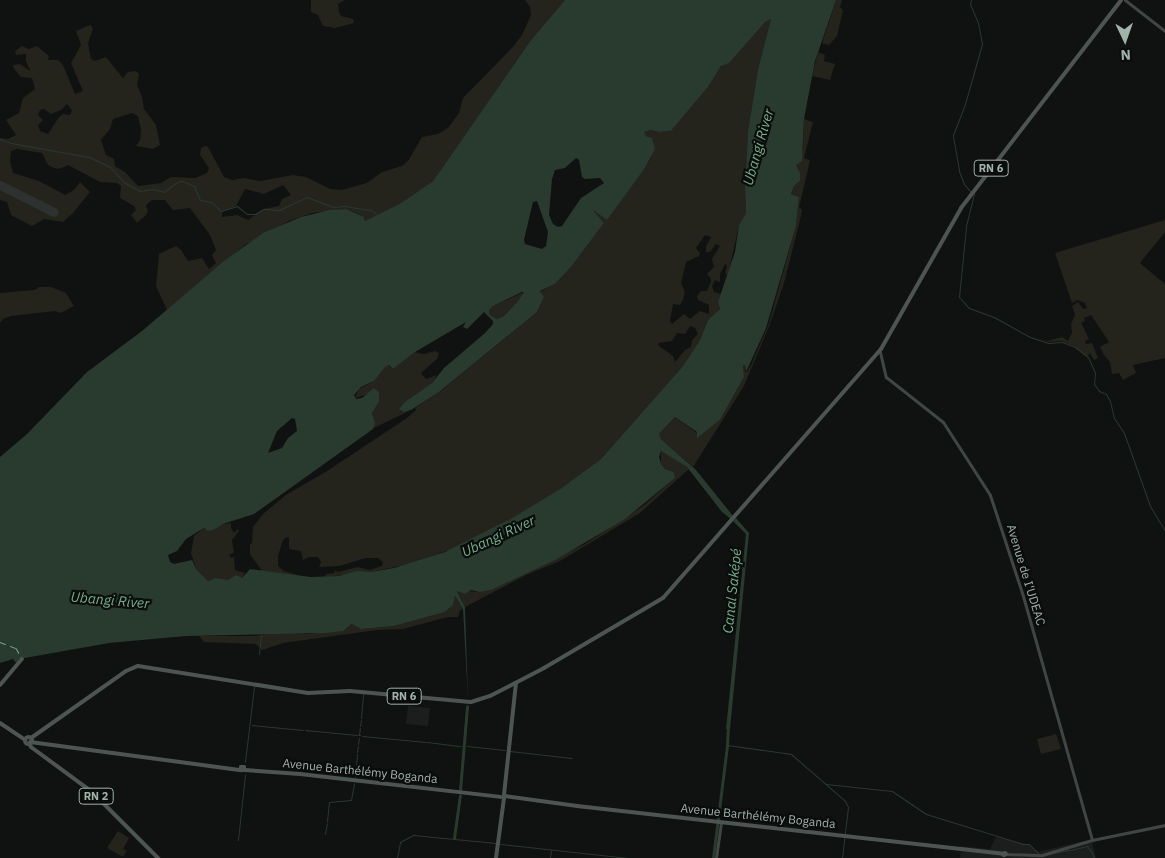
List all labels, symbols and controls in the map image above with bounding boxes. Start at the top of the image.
north arrow [1100,15,1150,65]
text: N [1120,46,1131,64]
water label: Ubangi River [739,107,777,187]
road number: RN 6 [974,160,1008,177]
water label: Ubangi River [459,512,537,560]
street label: Avenue de I'UDEAC [1004,523,1048,627]
water label: Canal Saképé [719,548,745,634]
water label: Ubangi River [70,588,150,612]
road number: RN 6 [386,688,422,704]
street label: Avenue Barthélémy Boganda [282,756,438,786]
road number: RN 2 [78,788,114,804]
street label: Avenue Barthélémy Boganda [680,801,836,831]

